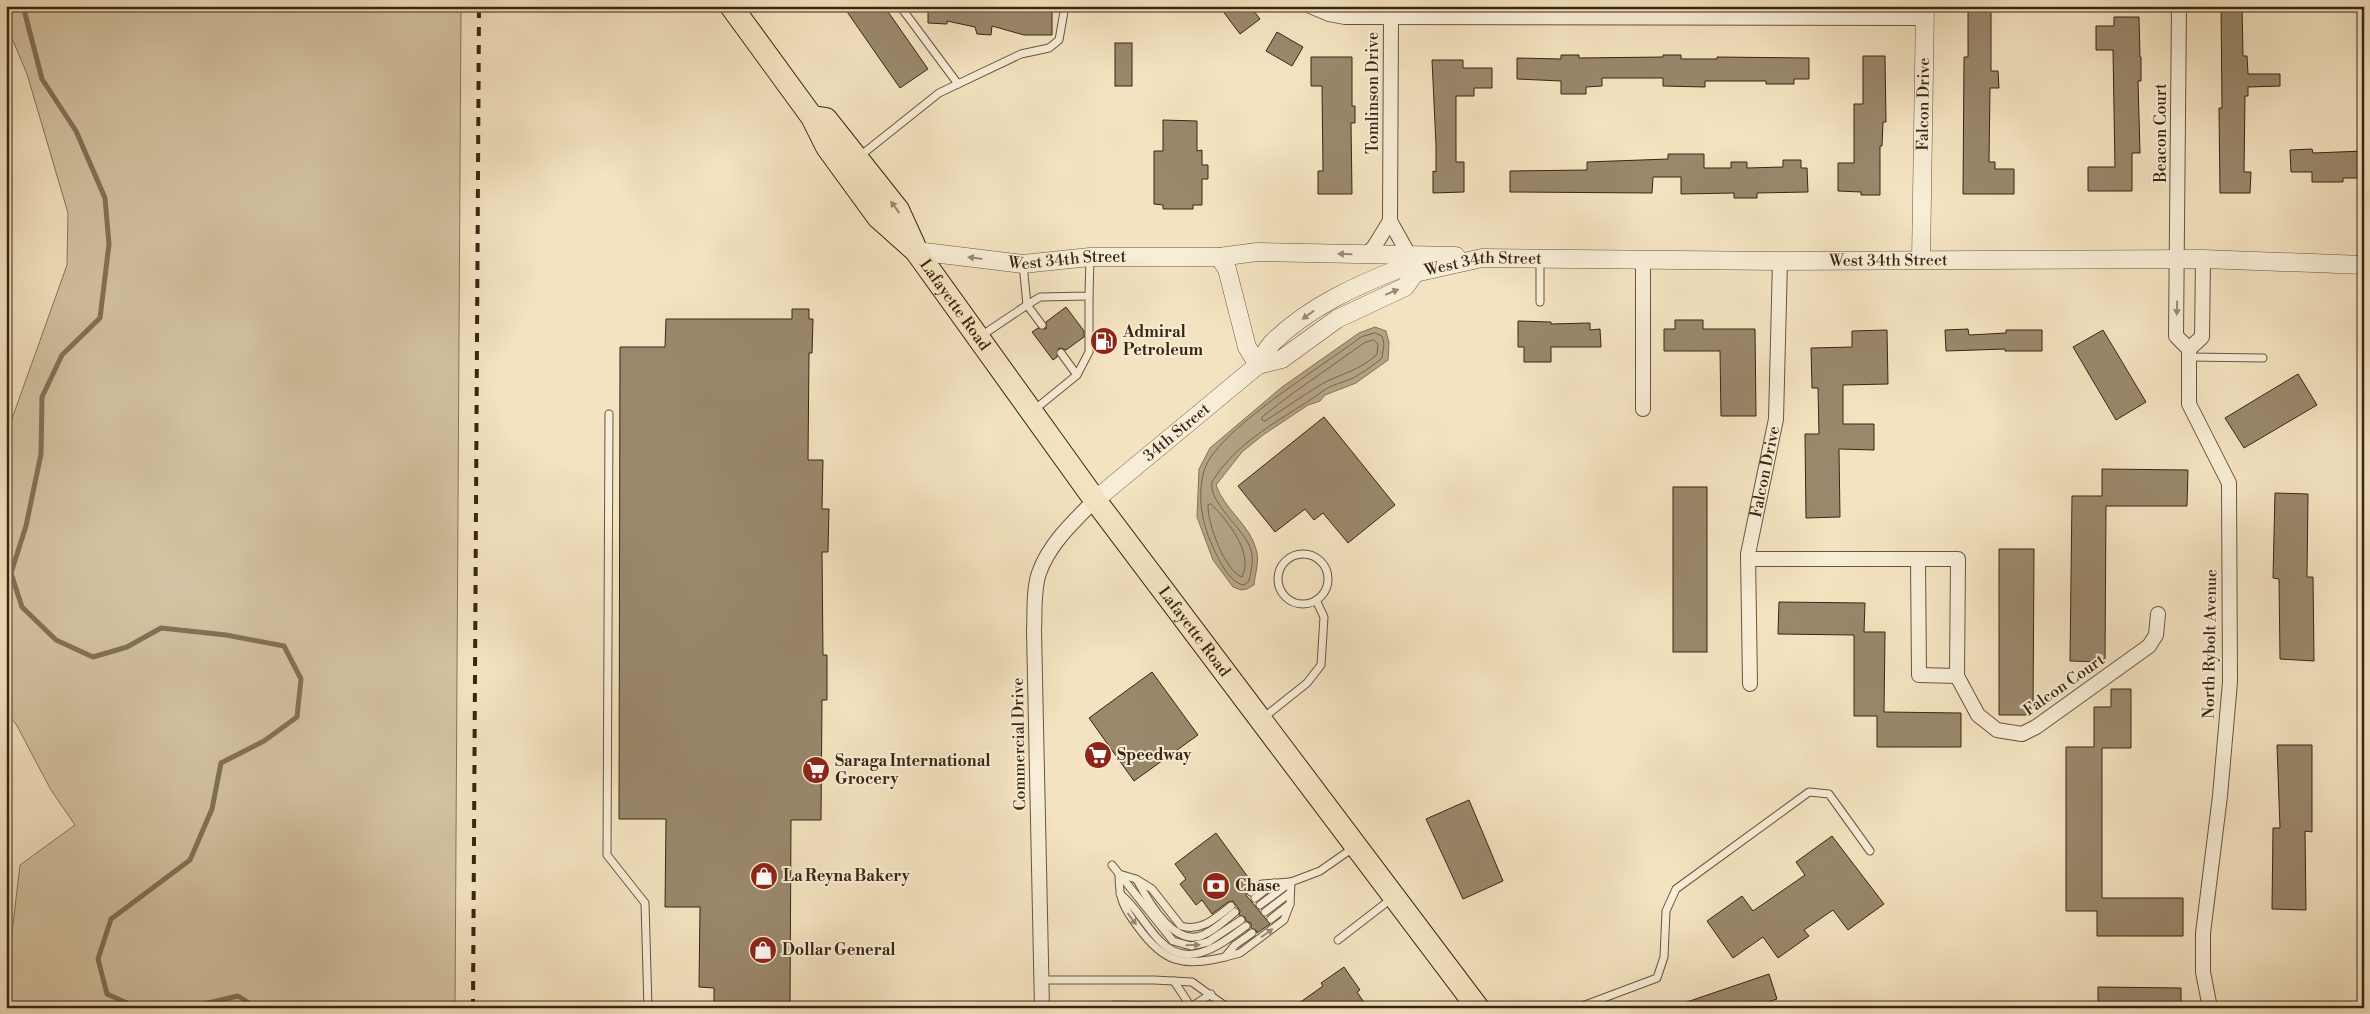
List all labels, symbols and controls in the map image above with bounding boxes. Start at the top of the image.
street label: Tomlinson Drive [1363,32,1383,154]
street label: Falcon Drive [1913,57,1934,151]
street label: Beacon Court [2151,83,2171,184]
one-way arrow [890,200,900,214]
street label: West 34th Street [1006,247,1126,274]
street label: West 34th Street [1421,248,1542,281]
one-way arrow [1337,250,1353,258]
street label: West 34th Street [1828,250,1948,271]
one-way arrow [966,254,982,262]
street label: Lafayette Road [915,255,994,355]
one-way arrow [1384,288,1399,295]
one-way arrow [2172,300,2180,316]
one-way arrow [1301,310,1315,320]
place label: Admiral Petroleum [1122,322,1204,360]
fuel station icon: Admiral Petroleum [1089,326,1119,356]
street label: 34th Street [1139,399,1214,466]
street label: Falcon Drive [1746,424,1784,519]
street label: North Rybolt Avenue [2199,569,2221,719]
street label: Lafayette Road [1154,583,1235,681]
street label: Falcon Court [2020,650,2109,720]
street label: Commercial Drive [1008,677,1030,811]
supermarket icon: Speedway [1083,740,1113,770]
place label: Speedway [1117,745,1192,765]
place label: Saraga International Grocery [835,751,991,789]
supermarket icon: Saraga International Grocery [801,755,831,785]
shop icon: La Reyna Bakery [749,861,779,891]
place label: La Reyna Bakery [783,866,911,886]
bank icon: Chase [1201,871,1231,901]
place label: Chase [1235,876,1281,896]
one-way arrow [1127,912,1137,926]
one-way arrow [1260,928,1274,938]
shop icon: Dollar General [748,935,778,965]
place label: Dollar General [782,940,896,960]
one-way arrow [1185,941,1201,949]

